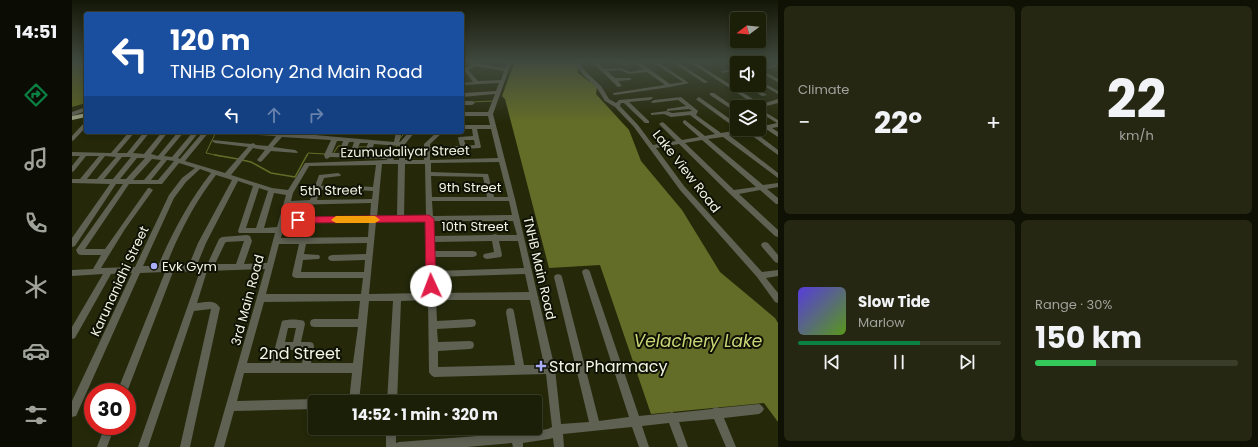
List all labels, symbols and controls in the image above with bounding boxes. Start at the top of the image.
north arrow [730,12,766,48]
map controls [730,12,766,136]
text: 14:51 [15,19,57,44]
text: 120 m [170,21,250,60]
icon: left [104,28,156,80]
button: sound [730,56,766,92]
text: TNHB Colony 2nd Main Road [170,59,423,84]
text: 22 [1107,63,1166,136]
text: Climate [798,80,849,99]
icon: directions [22,81,50,109]
button: layers [730,100,766,136]
text: 22° [874,101,922,144]
icon: left [221,104,243,126]
icon: ahead [263,104,285,126]
icon: right [305,104,327,126]
text: − [798,107,810,138]
text: + [986,107,1001,138]
street label: Lake View Road [648,126,725,217]
text: km/h [1119,126,1154,145]
street label: Ezumudaliyar Street [340,141,470,162]
icon: music [22,145,50,173]
street label: 9th Street [439,178,502,197]
street label: 5th Street [299,180,363,201]
pin [281,203,315,237]
icon: phone [22,209,50,237]
icon: arrive [287,209,309,231]
street label: TNHB Main Road [518,215,561,322]
street label: 10th Street [442,217,509,236]
street label: Karunanidhi Street [85,222,154,340]
street label: 3rd Main Road [226,252,269,348]
place label: Evk Gym [162,257,217,276]
marker: Evk Gym [149,261,159,271]
position arrow [410,265,452,307]
icon: climate [22,273,50,301]
text: Slow Tide [858,291,930,312]
text: Range · 30% [1035,295,1112,314]
text: Marlow [858,313,905,332]
text: 150 km [1035,316,1142,359]
water label: Velachery Lake [634,329,762,353]
icon: car [22,337,50,365]
street label: 2nd Street [259,342,341,365]
icon: previous [821,351,843,373]
icon: pause [888,351,910,373]
icon: next [956,351,978,373]
place label: Star Pharmacy [549,355,668,378]
marker: Star Pharmacy [536,361,546,371]
speed limit sign: 30 [84,383,136,435]
icon: filters [22,401,50,429]
text: 14:52 · 1 min · 320 m [352,404,498,425]

